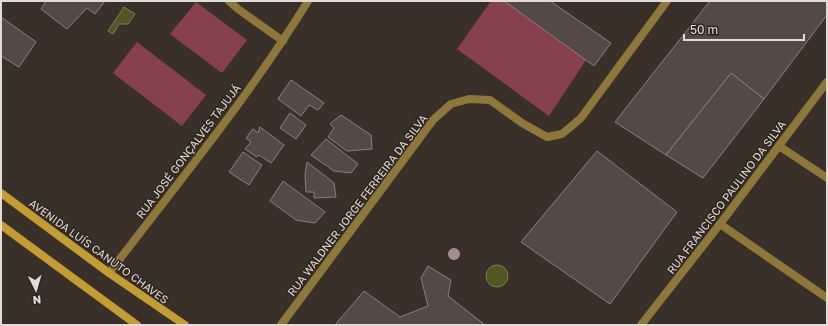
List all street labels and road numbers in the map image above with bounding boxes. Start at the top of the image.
street label: RUA JOSÉ GONÇALVES TAJUJÁ [133,81,243,221]
street label: RUA WALDNER JORGE FERREIRA DA SILVA [285,111,430,298]
street label: RUA FRANCISCO PAULINO DA SILVA [664,117,788,276]
street label: AVENIDA LUÍS CANUTO CHAVES [27,196,171,306]

